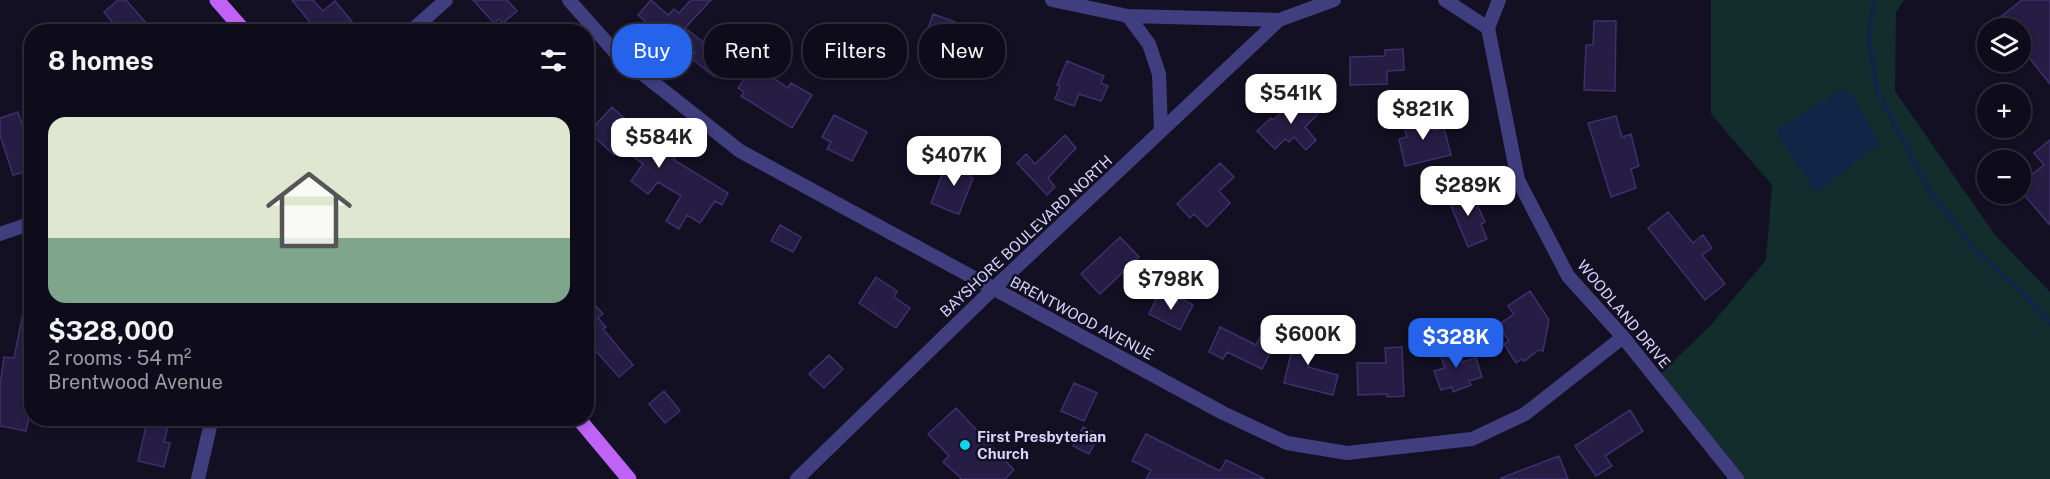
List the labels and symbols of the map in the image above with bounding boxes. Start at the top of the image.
pin: $541K [1249,74,1333,125]
pin: $821K [1381,90,1465,141]
pin: $584K [617,118,701,169]
pin: $407K [912,136,996,187]
street label: BAYSHORE BOULEVARD NORTH [937,152,1115,320]
pin: $289K [1426,166,1510,217]
street label: WOODLAND DRIVE [1574,257,1674,371]
pin: $798K [1129,260,1213,311]
street label: BRENTWOOD AVENUE [1007,273,1157,363]
pin: $600K [1266,315,1350,366]
pin: $328K [1414,318,1498,369]
place label: First Presbyterian Church [977,428,1106,462]
marker: First Presbyterian Church [958,438,972,452]

